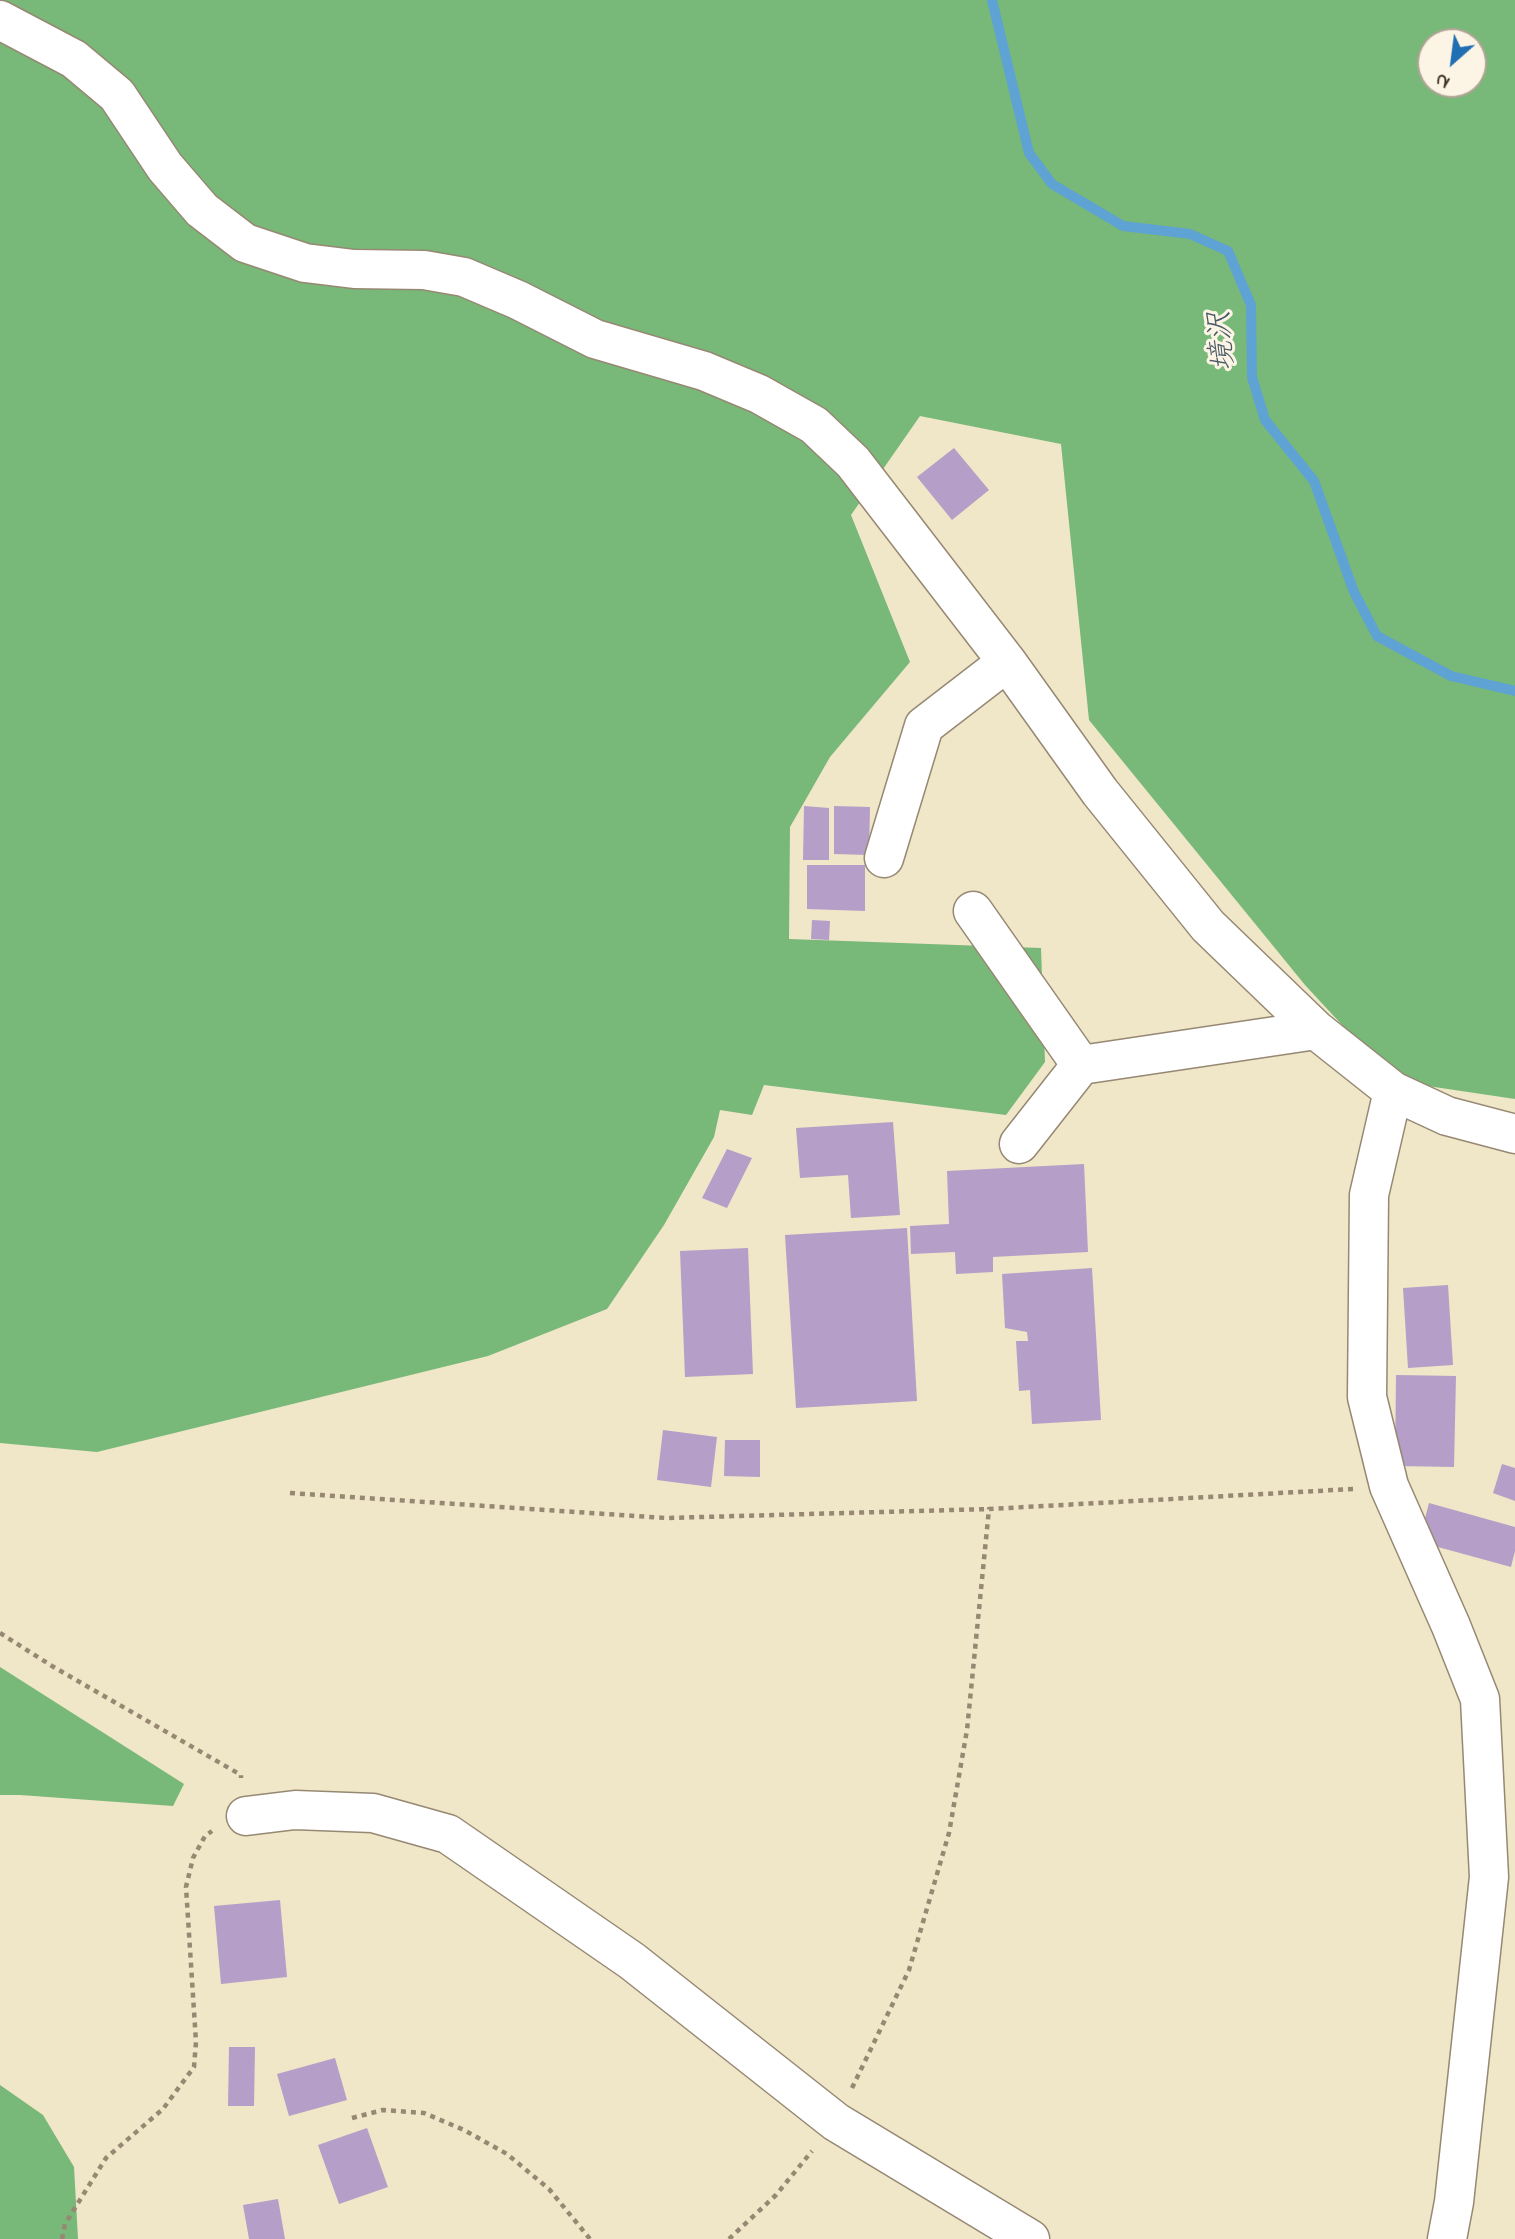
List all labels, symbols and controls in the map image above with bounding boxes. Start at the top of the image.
north arrow [1417,28,1487,98]
text: N [1431,65,1455,95]
water label: 境沢 [1204,310,1246,372]

